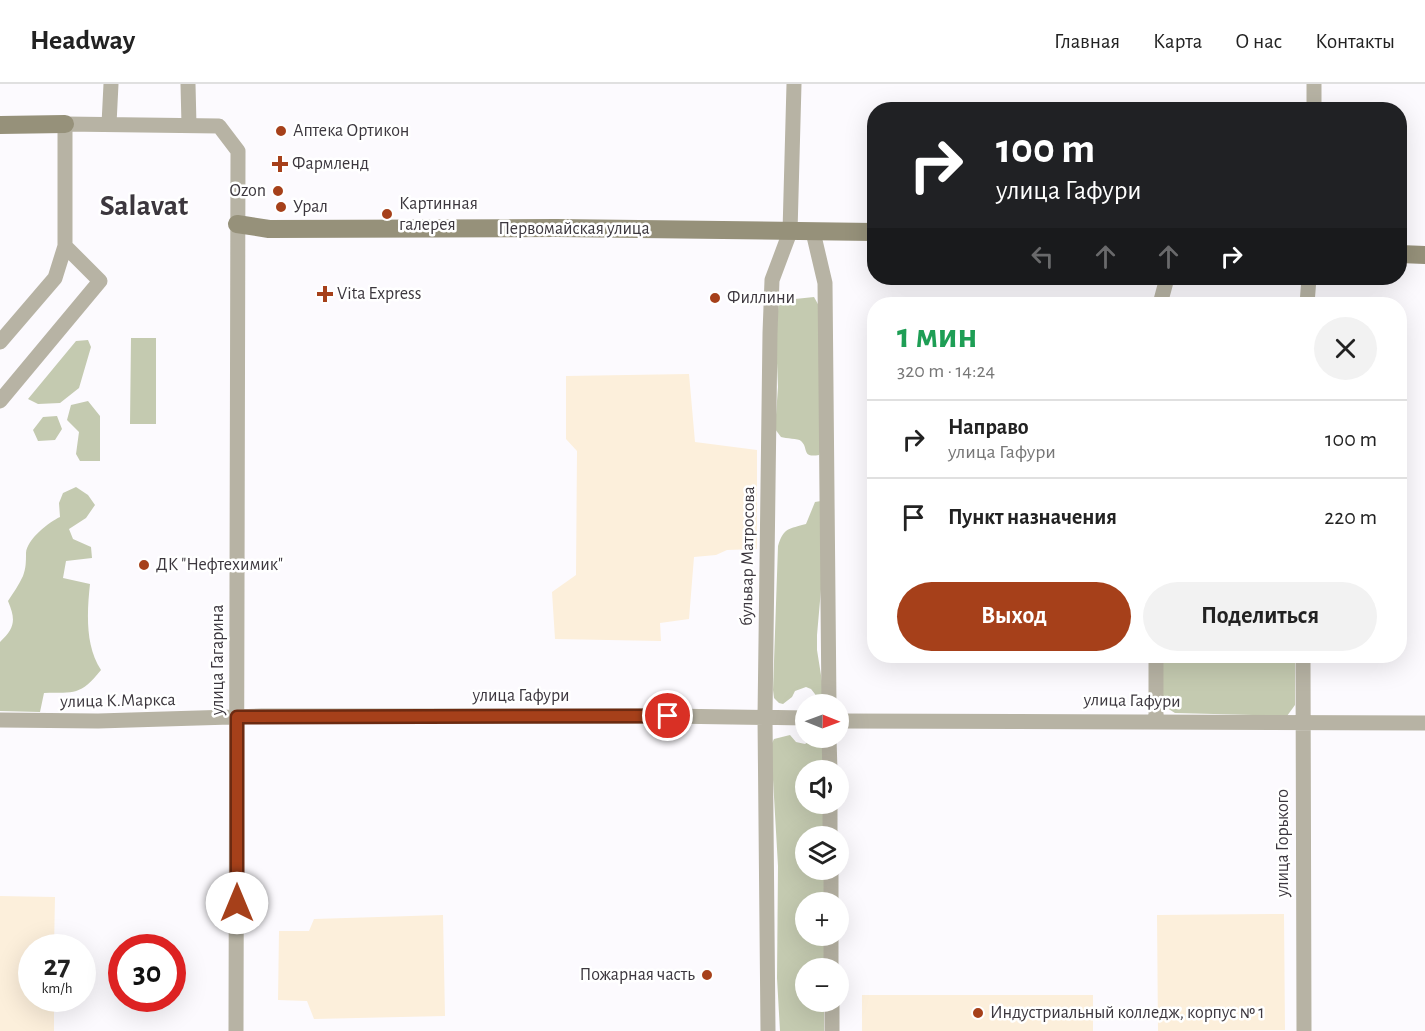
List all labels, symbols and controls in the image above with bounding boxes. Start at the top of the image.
text: Headway [30,27,135,55]
text: Главная [1054,31,1120,52]
text: Карта [1153,31,1202,52]
text: О нас [1235,31,1282,52]
text: Контакты [1315,31,1395,52]
place label: Аптека Ортикон [293,122,409,140]
marker: Аптека Ортикон [274,124,288,138]
icon: right [897,126,975,204]
text: 100 m [996,128,1095,170]
place label: Фармленд [292,155,369,173]
marker: Фармленд [273,157,287,171]
text: улица Гафури [996,177,1142,204]
place label: Ozon [229,182,266,200]
marker: Ozon [271,184,285,198]
district label: Salavat [100,191,188,221]
place label: Картинная галерея [399,195,478,234]
place label: Урал [293,198,328,216]
marker: Урал [274,200,288,214]
marker: Картинная галерея [380,207,394,221]
street label: Первомайская улица [498,220,650,238]
icon: left [1026,240,1059,273]
icon: ahead [1089,240,1122,273]
icon: ahead [1152,240,1185,273]
icon: right [1215,240,1248,273]
place label: Vita Express [337,285,421,303]
marker: Vita Express [318,287,332,301]
place label: Филлини [727,289,795,307]
marker: Филлини [708,291,722,305]
button: close [1314,317,1377,380]
text: 1 мин [897,318,977,354]
text: 320 m · 14:24 [897,361,995,381]
text: Направо [948,416,1029,438]
icon: right [897,423,930,456]
text: 100 m [1325,428,1377,450]
text: улица Гафури [948,442,1056,462]
street label: бульвар Матросова [737,486,758,626]
icon: arrive [897,501,930,534]
text: Пункт назначения [948,506,1117,528]
text: 220 m [1324,506,1377,528]
place label: ДК "Нефтехимик" [156,556,283,574]
marker: ДК "Нефтехимик" [137,558,151,572]
button: Выход [897,582,1131,651]
button: Поделиться [1143,582,1377,651]
street label: улица Гагарина [209,605,227,716]
street label: улица Гафури [471,687,570,705]
pin [642,690,693,741]
street label: улица К.Маркса [59,691,176,711]
street label: улица Гафури [1082,691,1181,711]
north arrow [795,694,849,748]
map controls [795,694,849,1012]
icon: arrive [651,699,684,732]
button: sound [795,760,849,814]
street label: улица Горького [1274,789,1292,898]
button: layers [795,826,849,880]
position arrow [205,871,269,935]
button: + [795,892,849,946]
speed limit sign: 30 [108,934,186,1012]
text: 27 [43,951,71,981]
button: − [795,958,849,1012]
place label: Пожарная часть [580,966,695,984]
marker: Пожарная часть [700,968,714,982]
text: km/h [42,981,72,996]
place label: Индустриальный колледж, корпус № 1 [990,1004,1264,1022]
marker: Индустриальный колледж, корпус № 1 [971,1006,985,1020]

